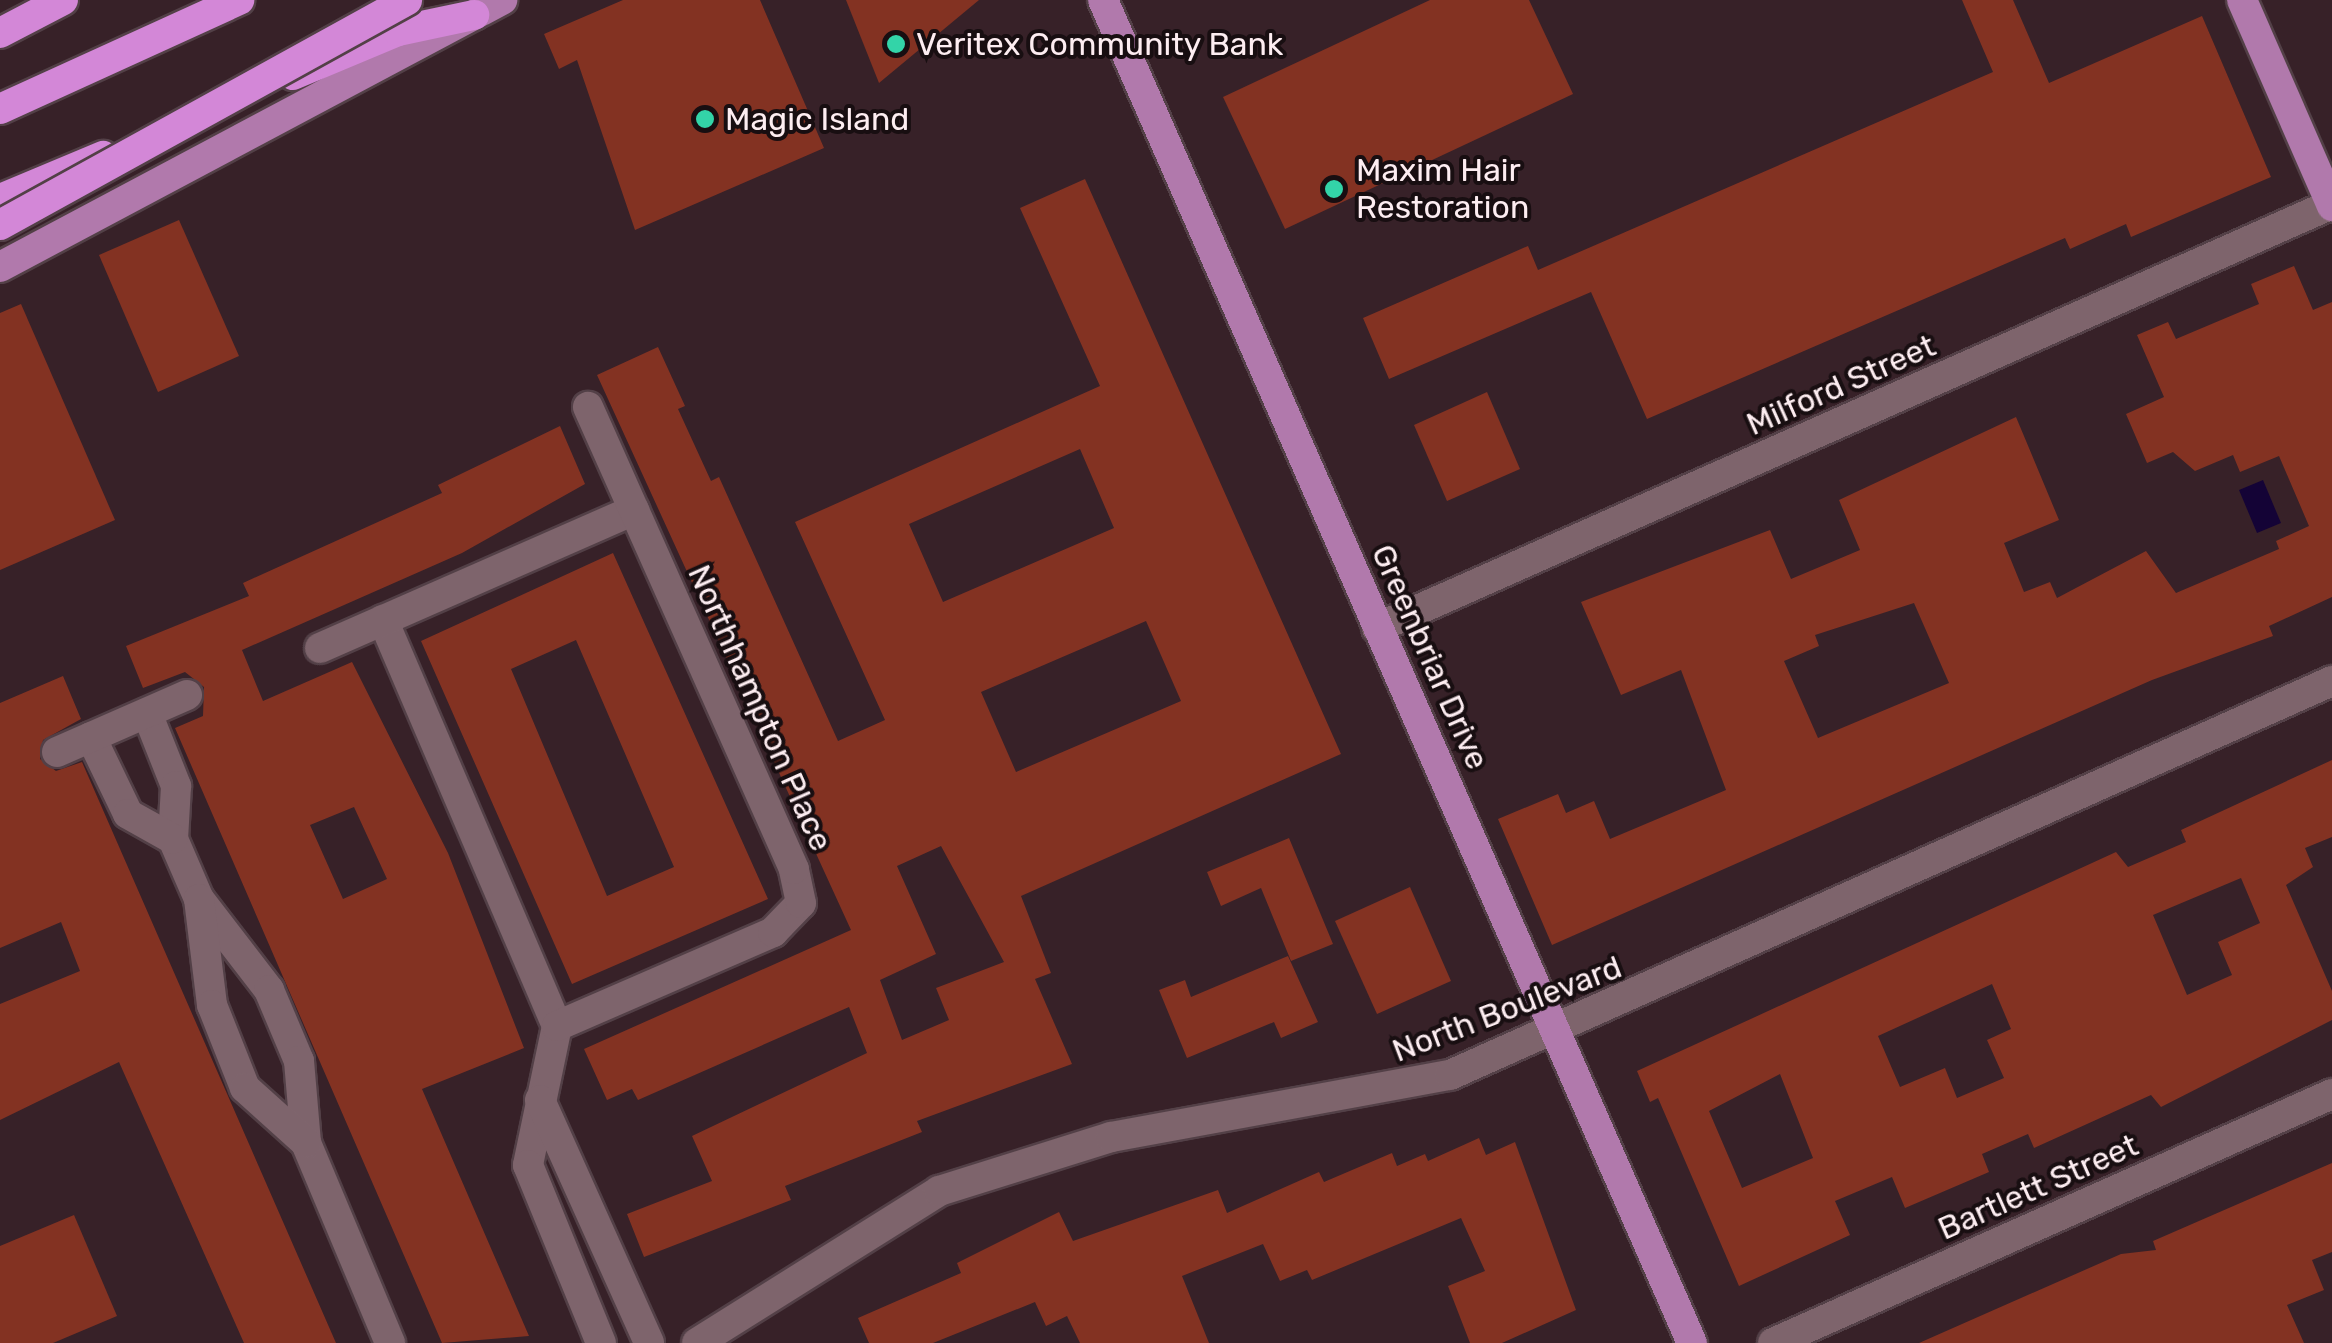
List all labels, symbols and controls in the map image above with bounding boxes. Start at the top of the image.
place label: Veritex Community Bank [916,25,1284,63]
marker: Veritex Community Bank [885,33,907,55]
place label: Magic Island [725,100,909,138]
marker: Magic Island [694,108,716,130]
place label: Maxim Hair Restoration [1356,152,1529,227]
marker: Maxim Hair Restoration [1321,176,1347,202]
street label: Milford Street [1741,326,1941,444]
street label: Greenbriar Drive [1363,538,1497,776]
street label: Northhampton Place [680,559,840,857]
street label: North Boulevard [1387,948,1627,1070]
street label: Bartlett Street [1932,1126,2144,1248]

